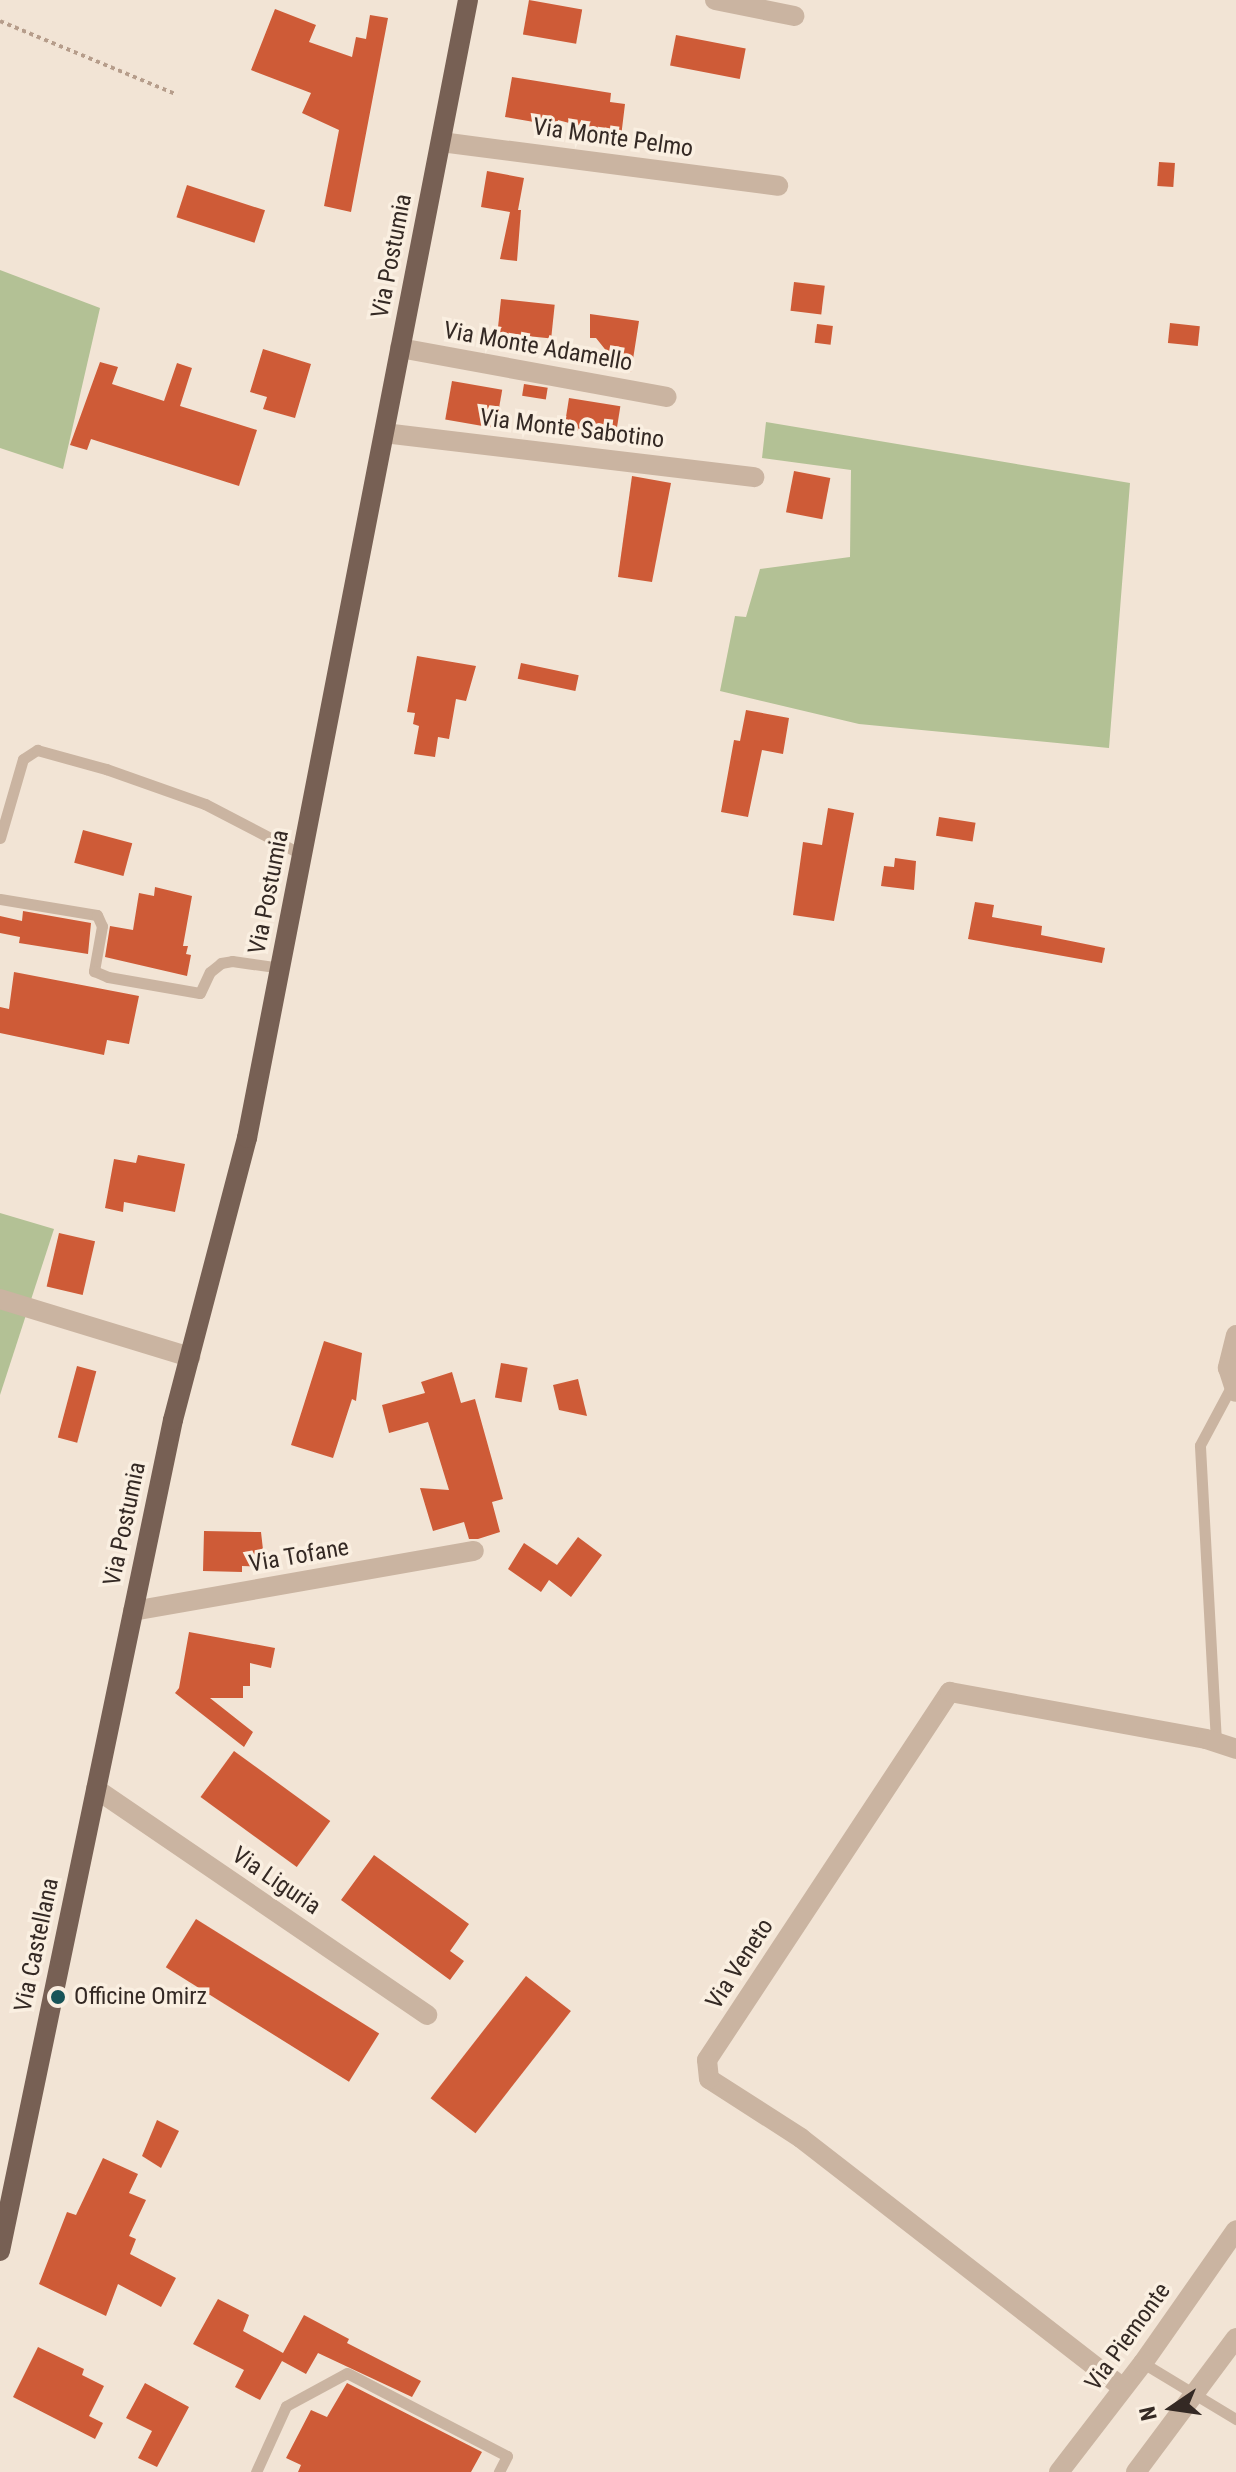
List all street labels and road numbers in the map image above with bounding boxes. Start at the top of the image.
street label: Via Monte Pelmo [531,112,695,164]
street label: Via Postumia [366,191,418,321]
street label: Via Monte Adamello [441,316,635,378]
street label: Via Monte Sabotino [478,403,666,455]
street label: Via Postumia [243,827,295,957]
street label: Via Postumia [98,1459,152,1589]
street label: Via Tofane [247,1533,351,1579]
street label: Via Liguria [226,1841,326,1921]
street label: Via Castellana [9,1875,65,2015]
street label: Via Veneto [700,1913,780,2015]
street label: Via Piemonte [1079,2278,1177,2396]

